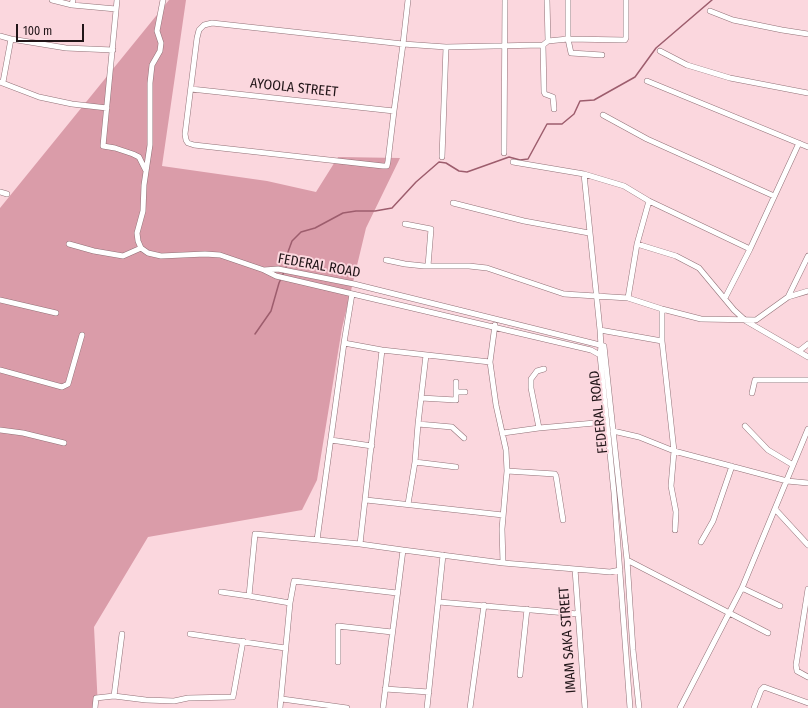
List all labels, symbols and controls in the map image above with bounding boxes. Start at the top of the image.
scale bar [18,16,86,42]
text: 100 m [23,24,52,38]
street label: AYOOLA STREET [249,75,339,101]
street label: FEDERAL ROAD [276,250,362,282]
street label: FEDERAL ROAD [586,370,612,454]
street label: IMAM SAKA STREET [556,586,580,694]

